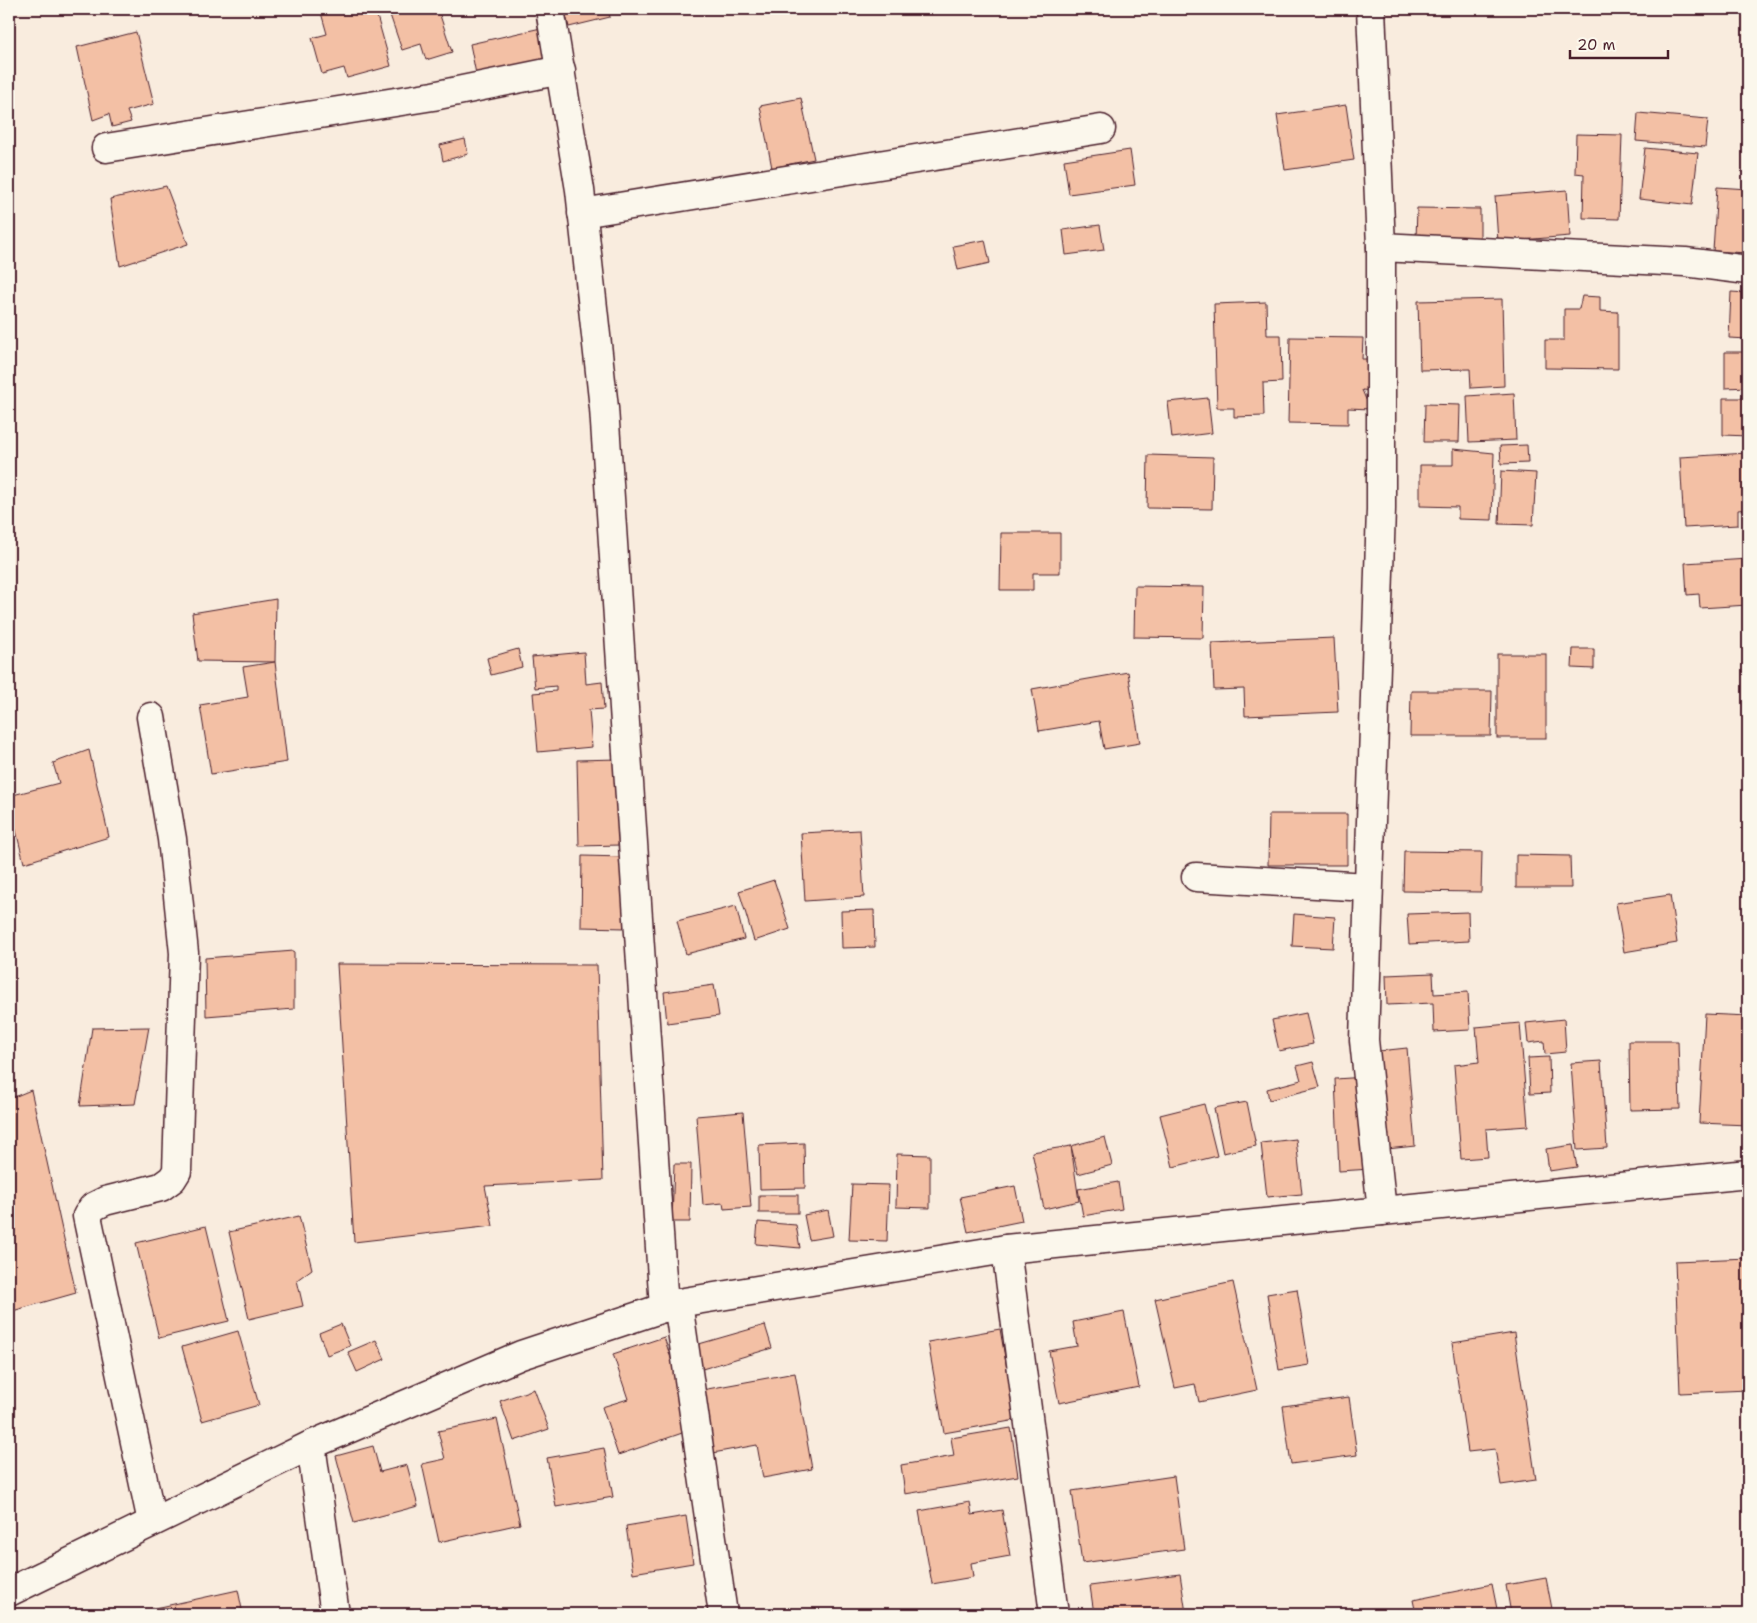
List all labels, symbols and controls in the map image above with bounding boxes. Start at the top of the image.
scale bar [1570,28,1667,60]
text: 20 m [1577,35,1616,55]

